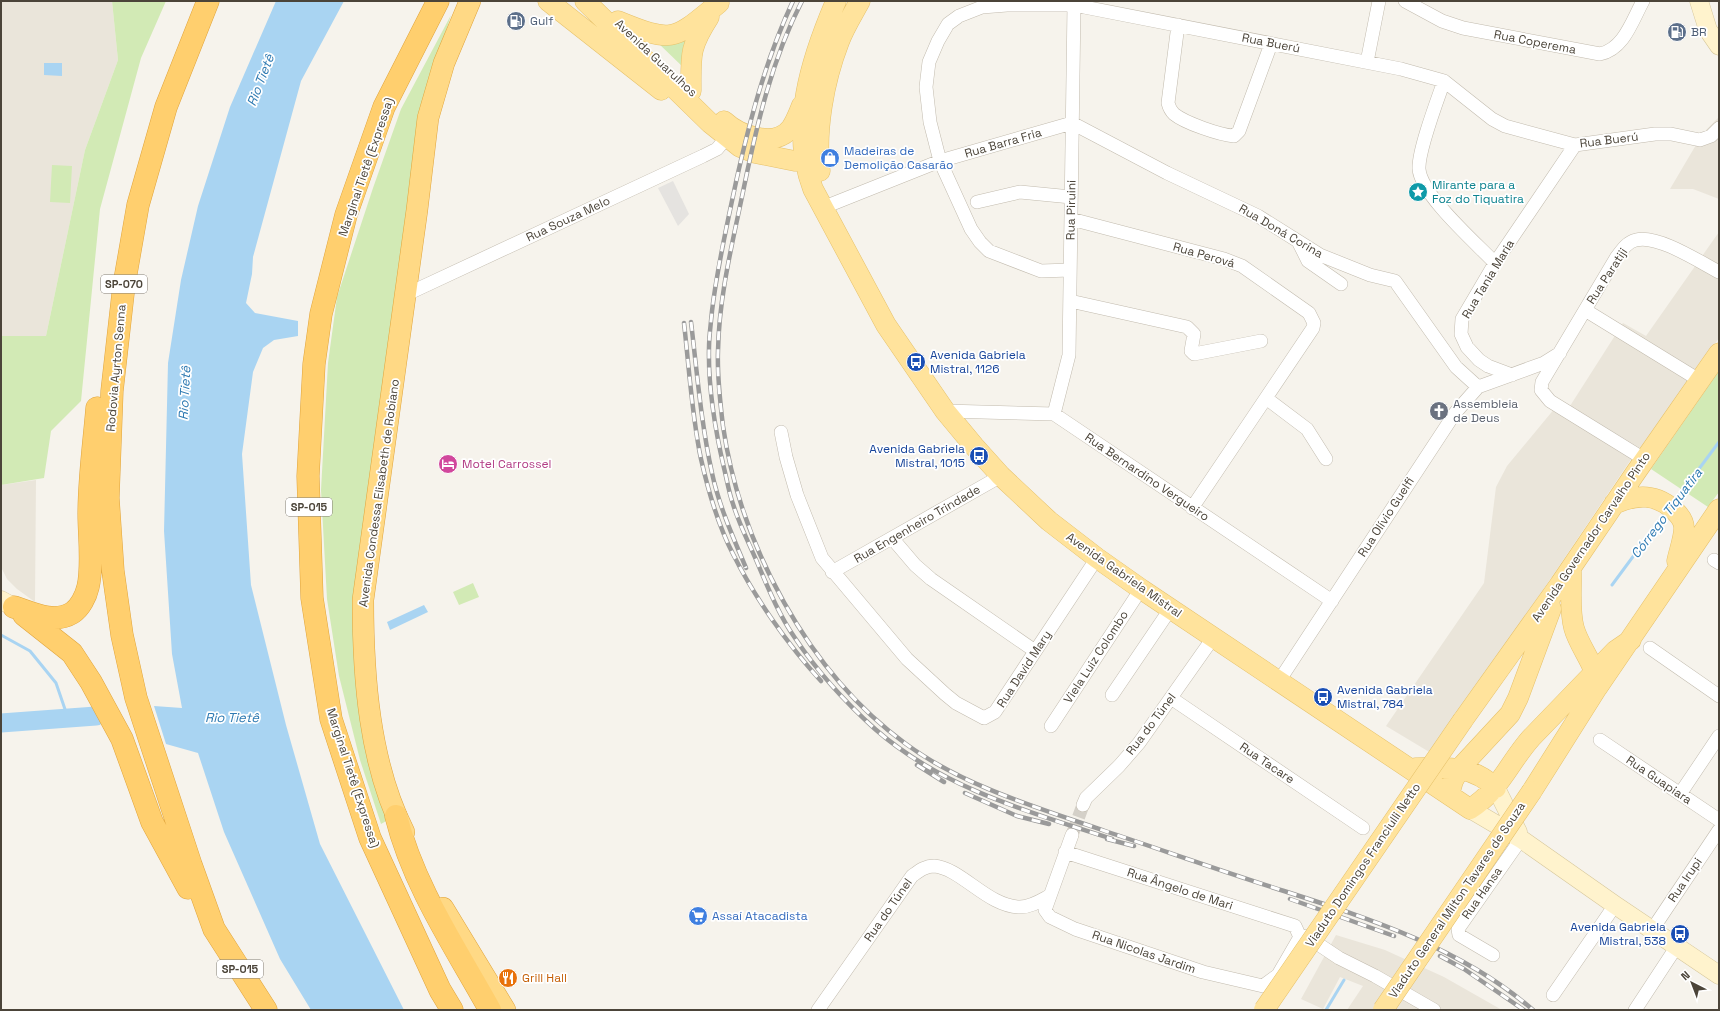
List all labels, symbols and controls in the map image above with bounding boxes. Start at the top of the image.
fuel station icon: Gulf [505,10,527,32]
place label: Gulf [530,13,554,29]
street label: Avenida Guarulhos [612,16,700,100]
fuel station icon: BR [1666,21,1688,43]
place label: BR [1691,24,1707,40]
street label: Rua Coperema [1492,26,1578,58]
street label: Rua Buerú [1240,30,1302,56]
water label: Rio Tietê [243,51,279,108]
street label: Marginal Tietê (Expressa) [335,95,397,239]
street label: Rua Barra Fria [963,124,1043,162]
street label: Rua Buerú [1579,128,1639,152]
place label: Madeiras de Demolição Casarão [844,143,953,173]
shop icon: Madeiras de Demolição Casarão [819,147,841,169]
place label: Mirante para a Foz do Tiquatira [1432,177,1524,207]
street label: Rua Piruini [1062,180,1080,240]
place icon: Mirante para a Foz do Tiquatira [1407,181,1429,203]
street label: Rua Souza Melo [523,193,613,245]
street label: Rua Doná Corina [1236,200,1326,262]
street label: Rua Tania Maria [1458,236,1518,321]
street label: Rua Perová [1171,239,1237,271]
street label: Rua Paratiji [1583,245,1631,307]
road number: SP-070 [101,275,147,293]
street label: Rodovia Ayrton Senna [102,304,130,432]
place label: Avenida Gabriela Mistral, 1126 [930,347,1026,377]
bus stop icon: Avenida Gabriela Mistral, 1126 [905,351,927,373]
water label: Rio Tietê [175,364,194,420]
street label: Avenida Condessa Elisabeth de Robiano [355,378,403,608]
place label: Assembleia de Deus [1453,396,1518,426]
church icon: Assembleia de Deus [1428,400,1450,422]
street label: Rua Bernardino Vergueiro [1082,429,1212,525]
place label: Avenida Gabriela Mistral, 1015 [869,441,965,471]
bus stop icon: Avenida Gabriela Mistral, 1015 [968,445,990,467]
street label: Avenida Governador Carvalho Pinto [1528,449,1654,625]
hotel icon: Motel Carrossel [437,453,459,475]
place label: Motel Carrossel [462,456,552,472]
water label: Córrego Tiquatira [1627,464,1706,562]
street label: Rua Olívio Guelfi [1354,474,1418,560]
street label: Rua Engenheiro Trindade [851,481,983,567]
road number: SP-015 [286,498,332,516]
street label: Avenida Gabriela Mistral [1063,529,1185,621]
street label: Viela Luiz Colombo [1060,608,1132,706]
street label: Rua David Mary [993,627,1055,711]
place label: Avenida Gabriela Mistral, 784 [1337,682,1433,712]
bus stop icon: Avenida Gabriela Mistral, 784 [1312,686,1334,708]
street label: Rua do Túnel [1122,690,1180,758]
street label: Marginal Tietê (Expressa) [323,706,383,850]
water label: Rio Tietê [205,709,260,726]
street label: Rua Tacare [1236,739,1298,787]
street label: Rua Guapiara [1623,752,1695,808]
street label: Viaduto Domingos Franciulli Netto [1302,780,1424,950]
street label: Viaduto General Milton Tavares de Souza [1385,799,1529,1001]
street label: Rua Irupi [1664,855,1706,905]
street label: Rua Ângelo de Mari [1125,864,1235,914]
street label: Rua Hansa [1458,864,1506,922]
street label: Rua do Túnel [860,875,916,945]
supermarket icon: Assaí Atacadista [687,905,709,927]
place label: Assaí Atacadista [712,908,808,924]
place label: Avenida Gabriela Mistral, 538 [1570,919,1666,949]
bus stop icon: Avenida Gabriela Mistral, 538 [1669,923,1691,945]
street label: Rua Nicolas Jardim [1090,927,1198,977]
road number: SP-015 [217,960,263,978]
north arrow [1672,963,1712,1003]
restaurant icon: Grill Hall [497,967,519,989]
text: N [1678,968,1693,983]
place label: Grill Hall [522,970,567,986]

